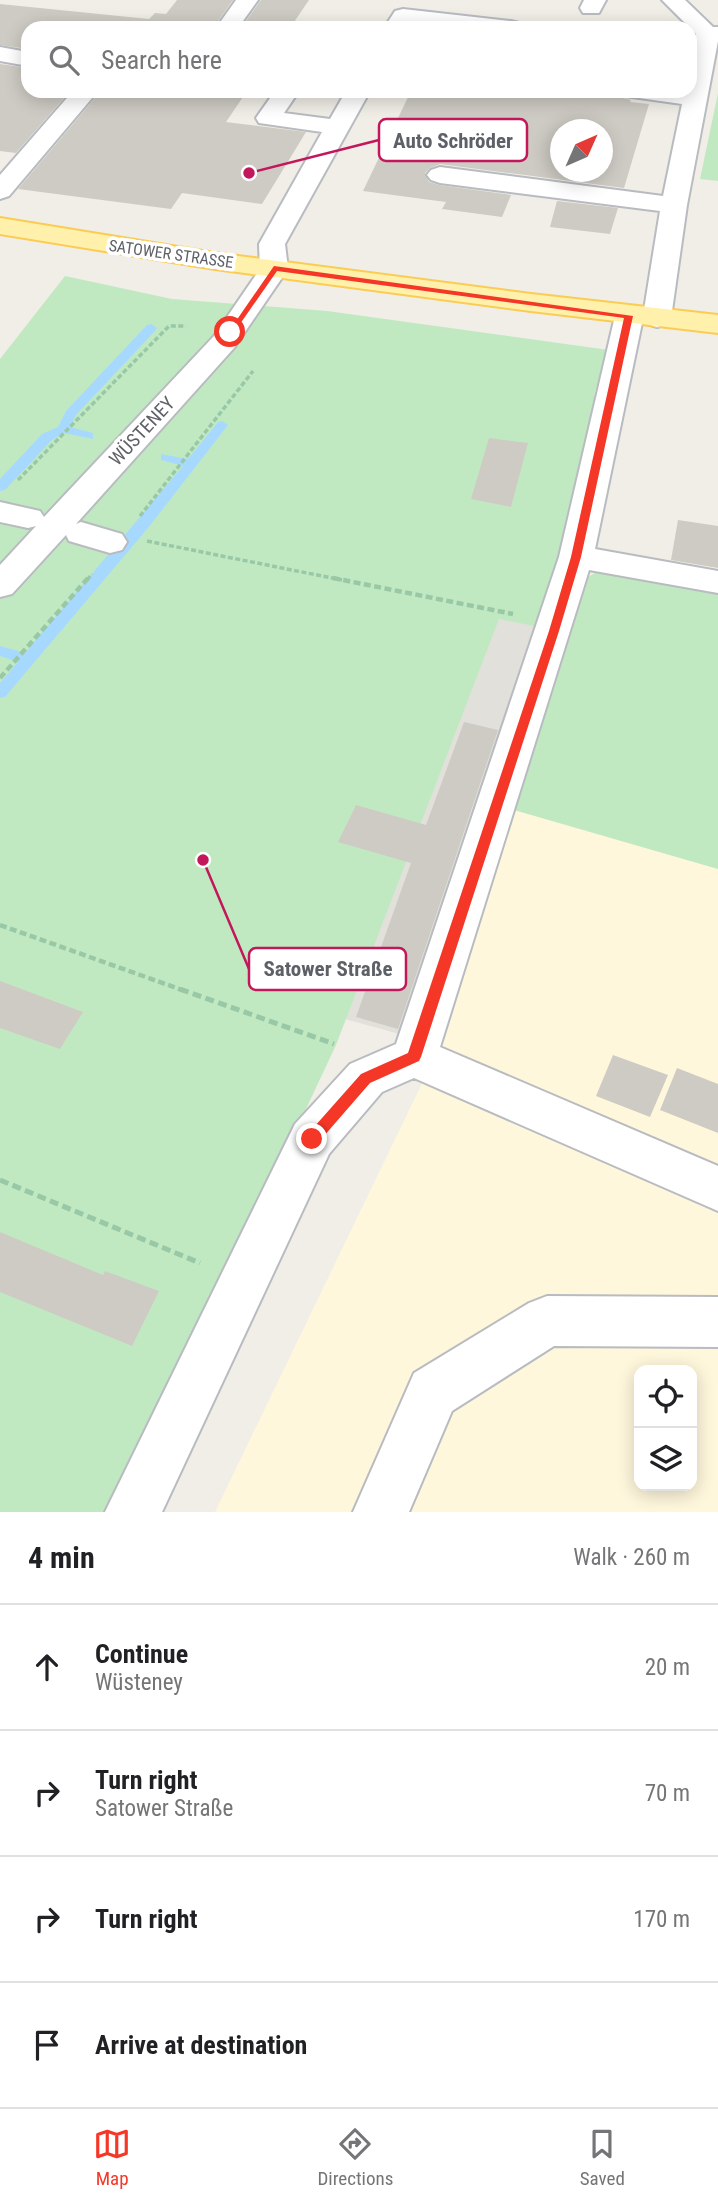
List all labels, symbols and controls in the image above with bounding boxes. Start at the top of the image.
search box [21,21,697,98]
icon: search [45,41,83,79]
text: Search here [101,45,222,75]
callout: Auto Schröder [379,119,527,161]
north arrow [550,119,613,182]
text: Auto Schröder [393,129,513,153]
street label: SATOWER STRASSE [108,236,234,272]
route start [214,316,245,347]
street label: WÜSTENEY [104,392,180,470]
callout: Satower Straße [249,948,406,990]
text: Satower Straße [263,957,393,981]
route end [296,1123,327,1154]
map controls [634,1365,697,1491]
button: locate [634,1365,697,1428]
button: layers [634,1428,697,1491]
text: 4 min [28,1540,95,1575]
text: Walk · 260 m [573,1544,690,1571]
text: Continue [95,1639,188,1669]
icon: ahead [28,1648,66,1686]
text: 20 m [645,1654,690,1681]
text: Wüsteney [95,1669,183,1696]
text: Turn right [95,1765,197,1795]
icon: right [28,1774,66,1812]
text: 70 m [645,1780,690,1807]
text: Satower Straße [95,1795,233,1822]
icon: right [28,1900,66,1938]
text: Turn right [95,1904,197,1934]
text: 170 m [633,1906,690,1933]
icon: arrive [28,2026,66,2064]
text: Arrive at destination [95,2030,307,2060]
tab: Map [93,2125,131,2190]
tab: Directions [317,2125,393,2190]
tab: Saved [580,2125,625,2190]

